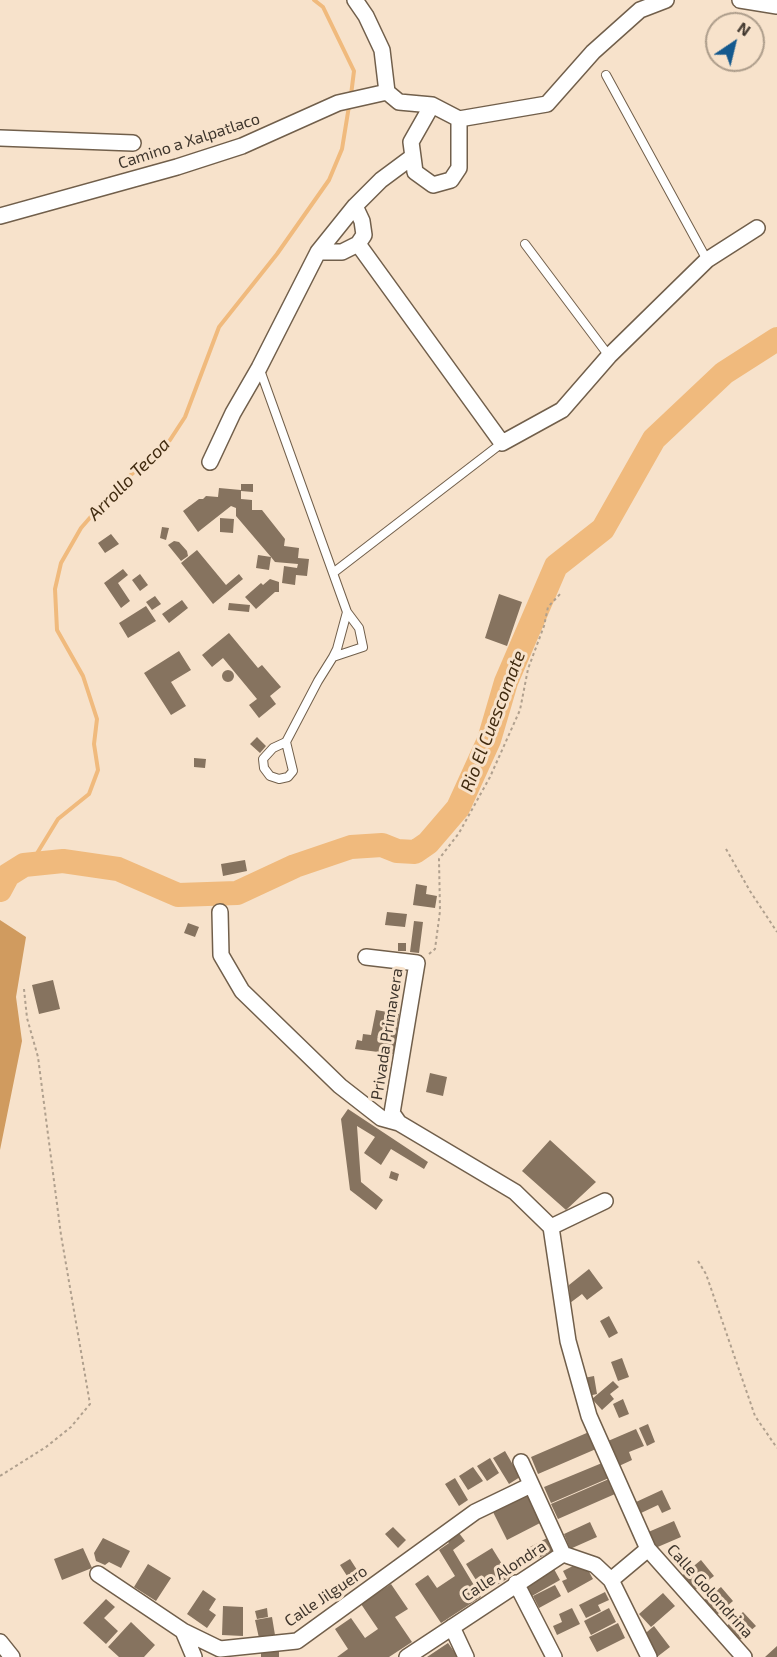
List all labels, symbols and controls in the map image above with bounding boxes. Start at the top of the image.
north arrow [705,12,765,72]
text: N [734,17,755,40]
street label: Camino a Xalpatlaco [116,109,262,173]
water label: Arrollo Tecoa [83,433,175,525]
water label: Rio El Cuescomate [456,647,530,795]
street label: Privada Primavera [367,967,407,1101]
street label: Calle Alondra [458,1537,550,1605]
street label: Calle Golondrina [663,1540,757,1642]
street label: Calle Jilguero [281,1561,371,1631]

